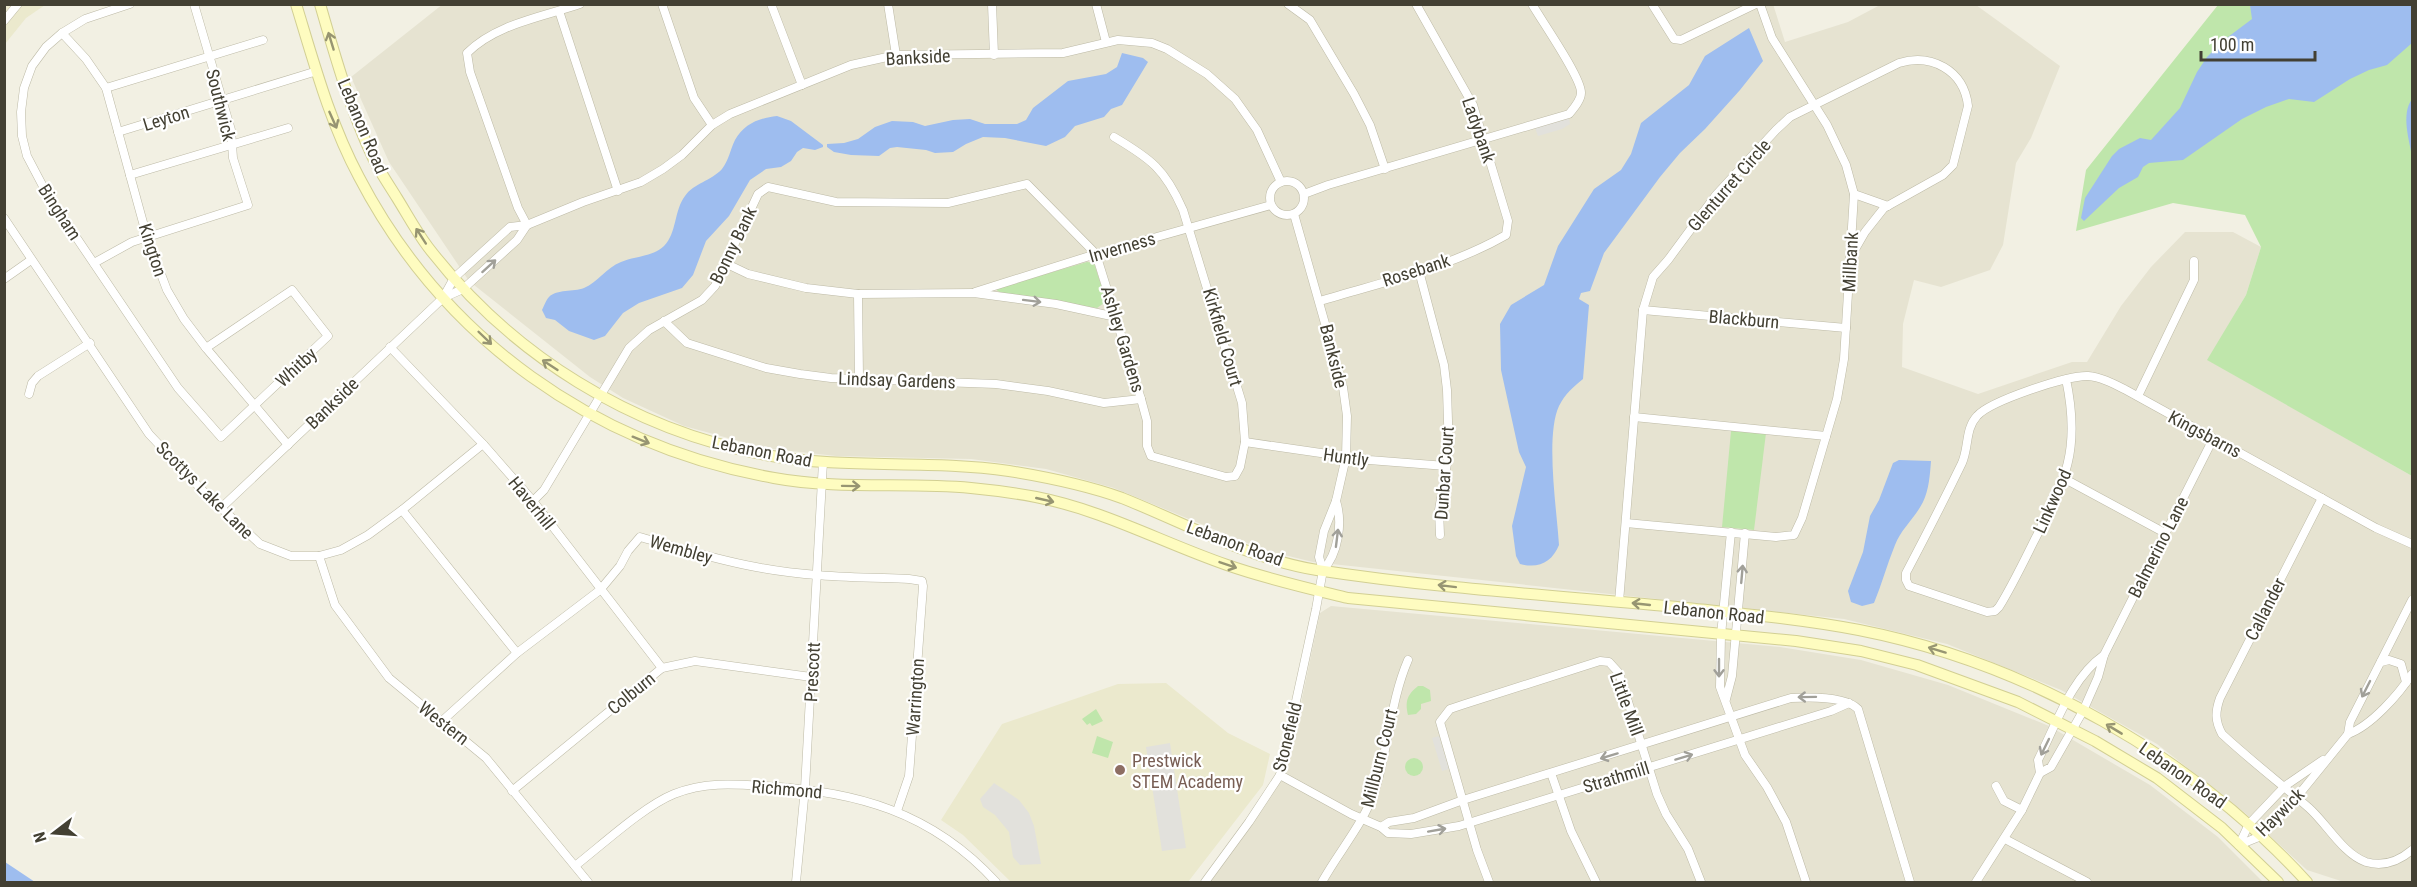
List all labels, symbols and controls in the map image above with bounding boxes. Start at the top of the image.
scale bar [2201,24,2315,62]
one-way arrow [325,32,336,51]
text: 100 m [2210,34,2254,55]
street label: Bankside [885,45,951,69]
street label: Southwick [202,67,240,143]
street label: Lebanon Road [334,75,392,177]
street label: Ladybank [1458,94,1500,166]
street label: Leyton [140,101,192,135]
one-way arrow [329,111,340,129]
street label: Glenturret Circle [1683,135,1775,235]
street label: Bingham [34,180,86,244]
street label: Bonny Bank [705,203,761,287]
street label: Kington [135,221,171,279]
street label: Inverness [1086,227,1158,267]
one-way arrow [414,228,426,245]
street label: Millbank [1838,231,1862,293]
street label: Rosebank [1380,249,1452,291]
one-way arrow [481,259,496,273]
street label: Ashley Gardens [1097,283,1149,395]
street label: Kirkfield Court [1199,285,1247,389]
one-way arrow [1021,296,1041,307]
street label: Blackburn [1708,305,1780,333]
street label: Bankside [1316,322,1352,390]
one-way arrow [477,331,492,346]
street label: Whitby [271,343,321,391]
one-way arrow [542,358,559,371]
street label: Lindsay Gardens [838,367,956,393]
street label: Bankside [301,373,363,433]
street label: Kingsbarns [2165,406,2245,462]
street label: Dunbar Court [1430,425,1458,521]
street label: Lebanon Road [710,431,814,471]
one-way arrow [632,435,650,446]
street label: Scottys Lake Lane [152,437,258,543]
street label: Huntly [1322,443,1371,471]
street label: Linkwood [2029,466,2075,536]
street label: Haverhill [504,472,560,534]
one-way arrow [840,480,860,491]
street label: Balmerino Lane [2124,493,2192,601]
one-way arrow [1035,494,1054,506]
street label: Lebanon Road [1184,516,1286,570]
one-way arrow [1332,528,1343,548]
street label: Wembley [647,530,715,568]
one-way arrow [1218,561,1237,572]
one-way arrow [1737,564,1748,584]
street label: Callander [2240,574,2290,644]
one-way arrow [1437,580,1457,591]
street label: Lebanon Road [1663,596,1765,628]
one-way arrow [1631,598,1651,609]
street label: Prescott [800,642,824,702]
one-way arrow [1928,644,1947,655]
one-way arrow [1714,657,1725,677]
street label: Warrington [902,658,928,736]
street label: Colburn [603,667,659,719]
street label: Little Mill [1606,669,1648,739]
one-way arrow [2360,680,2372,698]
one-way arrow [1797,692,1817,703]
street label: Western [415,697,473,749]
street label: Stonefield [1268,700,1306,774]
street label: Millburn Court [1357,706,1401,810]
one-way arrow [2106,723,2123,735]
street label: Lebanon Road [2136,737,2230,813]
one-way arrow [2039,738,2051,755]
place label: Prestwick STEM Academy [1132,750,1244,792]
one-way arrow [1674,750,1693,761]
one-way arrow [1600,751,1619,762]
street label: Strathmill [1580,757,1652,797]
marker: Prestwick STEM Academy [1113,763,1127,777]
street label: Richmond [751,775,823,803]
street label: Haywick [2252,784,2308,840]
north arrow [24,803,84,863]
one-way arrow [1426,824,1446,835]
text: N [30,830,51,845]

